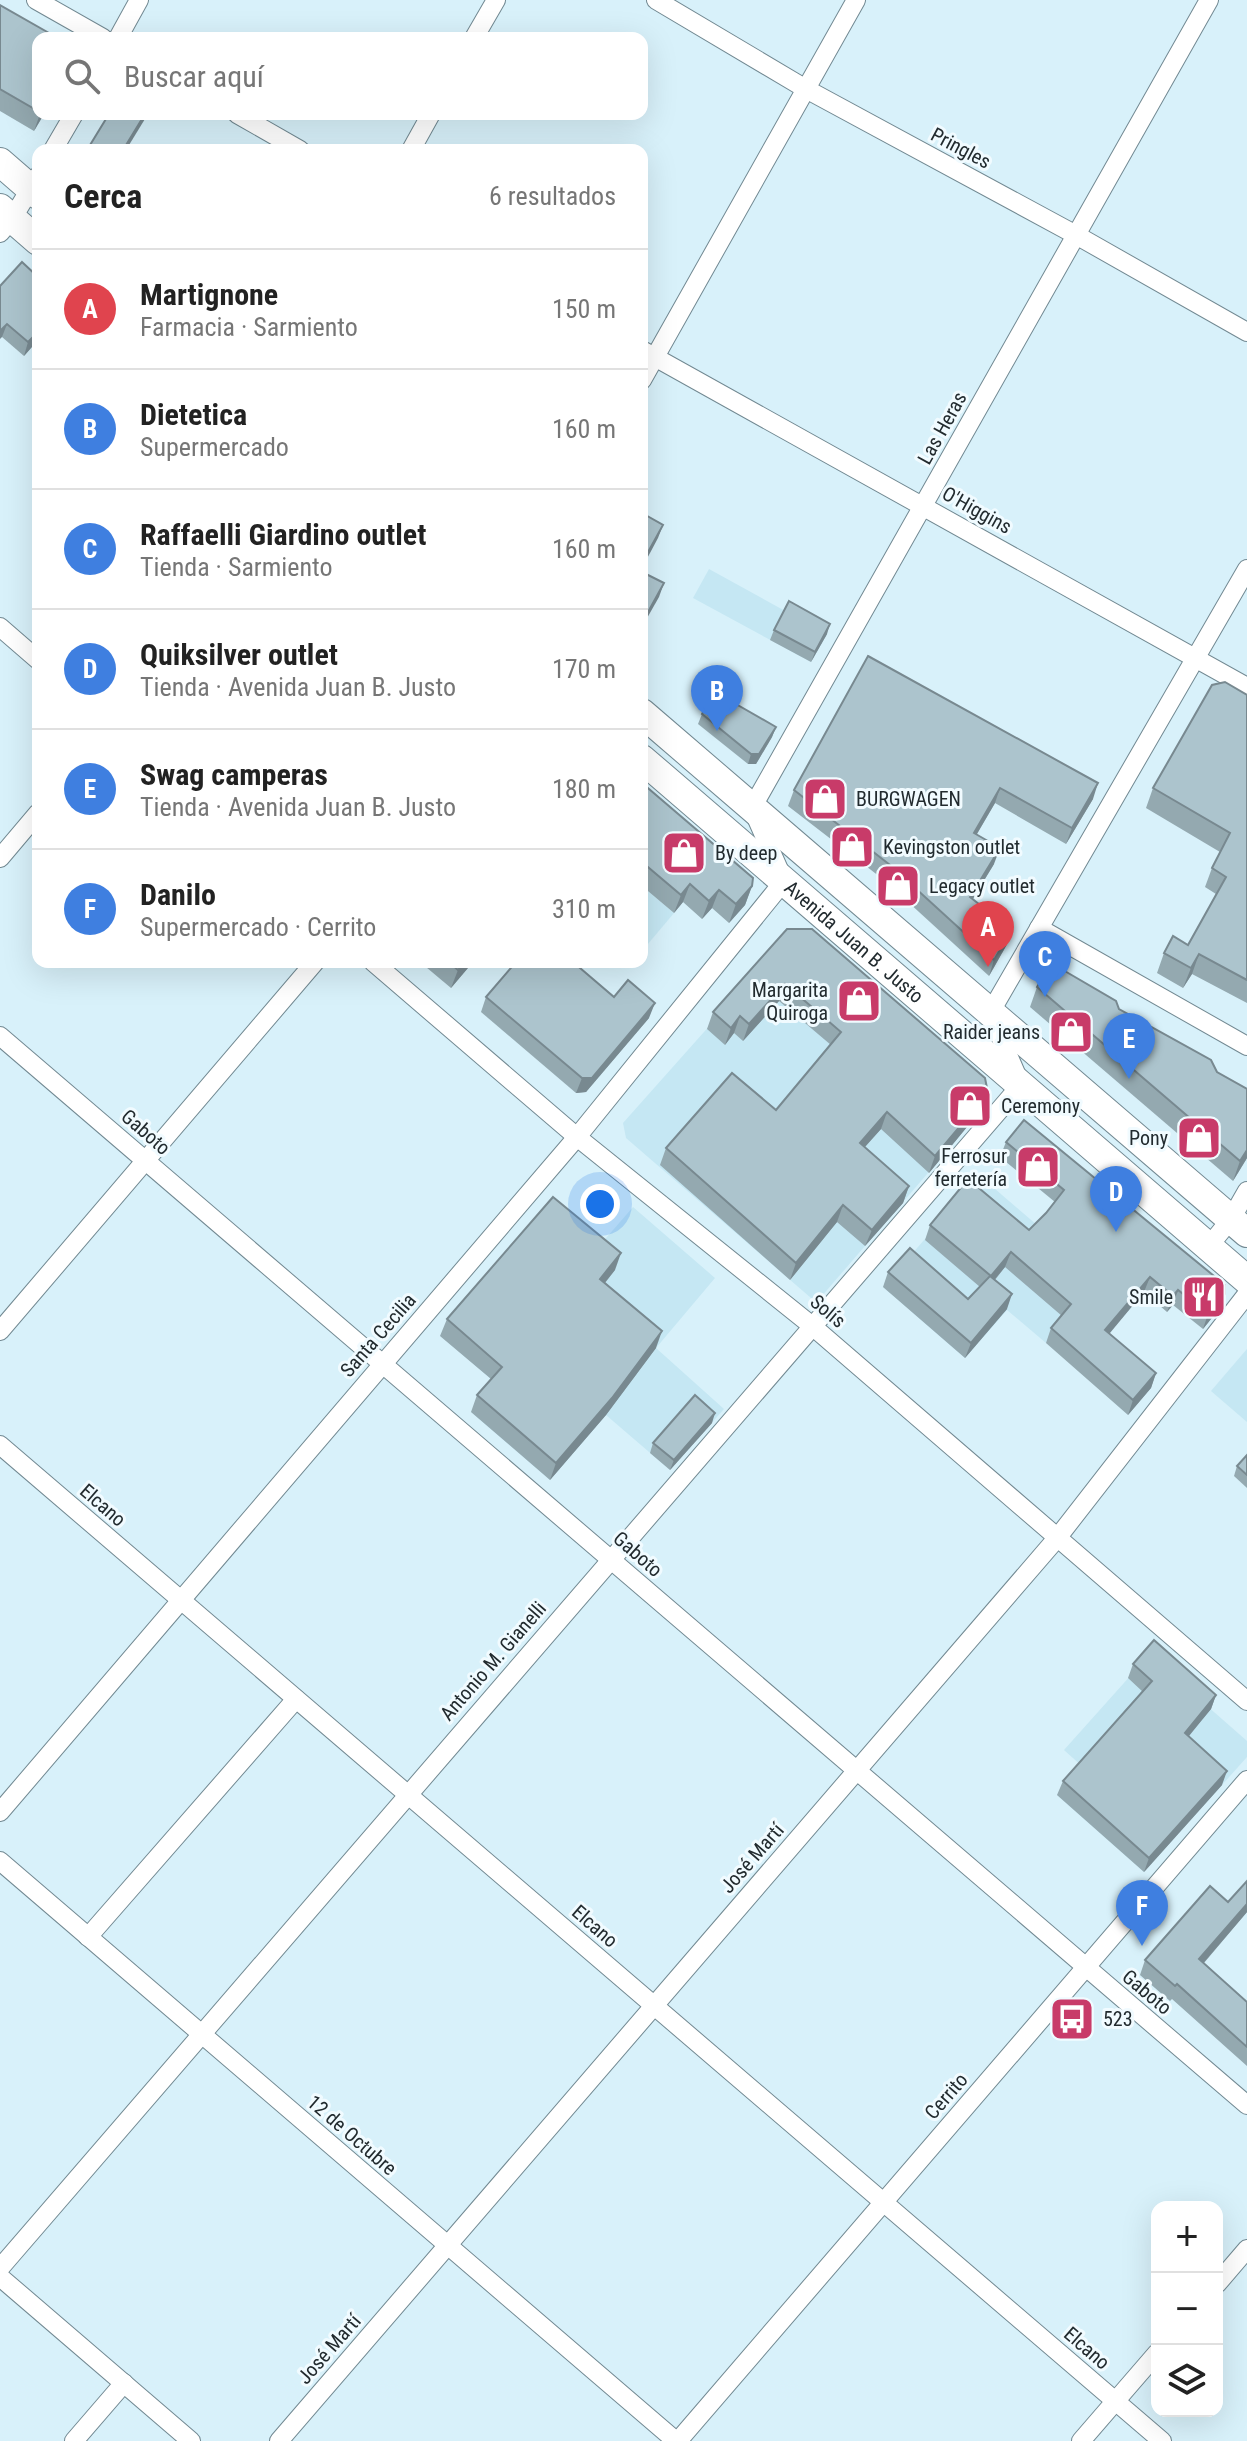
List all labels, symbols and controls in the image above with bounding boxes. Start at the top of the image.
search box [32,32,648,120]
icon: search [60,54,104,98]
text: Buscar aquí [124,59,264,94]
street label: Pringles [927,122,995,174]
text: Cerca [64,176,142,216]
text: 6 resultados [489,181,616,211]
text: Martignone [140,277,278,312]
text: A [82,294,98,324]
text: 150 m [552,294,616,324]
text: Farmacia · Sarmiento [140,312,358,342]
street label: Las Heras [912,388,972,468]
text: Dietetica [140,397,247,432]
text: B [83,414,97,444]
text: 160 m [552,414,616,444]
text: Supermercado [140,432,289,462]
street label: O'Higgins [938,481,1016,539]
text: Raffaelli Giardino outlet [140,517,426,552]
text: C [83,534,97,564]
text: 160 m [552,534,616,564]
text: Tienda · Sarmiento [140,552,333,582]
text: Quiksilver outlet [140,637,338,672]
text: D [83,654,97,684]
text: 170 m [552,654,616,684]
pin: B [691,665,743,731]
text: Tienda · Avenida Juan B. Justo [140,672,456,702]
text: Swag camperas [140,757,328,792]
text: E [84,774,96,804]
text: 180 m [552,774,616,804]
shop icon: BURGWAGEN [801,775,849,823]
place label: BURGWAGEN [856,787,961,811]
text: Tienda · Avenida Juan B. Justo [140,792,456,822]
shop icon: Kevingston outlet [828,823,876,871]
shop icon: By deep [660,829,708,877]
place label: Kevingston outlet [883,835,1020,859]
place label: By deep [715,841,777,865]
shop icon: Legacy outlet [874,862,922,910]
place label: Legacy outlet [929,874,1035,898]
street label: Avenida Juan B. Justo [780,875,928,1008]
text: Danilo [140,877,216,912]
text: F [84,894,96,924]
text: 310 m [552,894,616,924]
pin: A [962,901,1014,967]
text: Supermercado · Cerrito [140,912,376,942]
pin: C [1019,931,1071,997]
shop icon: Margarita Quiroga [835,977,883,1025]
place label: Margarita Quiroga [752,978,828,1025]
shop icon: Raider jeans [1047,1008,1095,1056]
pin: E [1103,1013,1155,1079]
place label: Raider jeans [943,1020,1040,1044]
shop icon: Ceremony [946,1082,994,1130]
place label: Ceremony [1001,1094,1080,1118]
street label: Gaboto [117,1104,175,1160]
shop icon: Pony [1175,1114,1223,1162]
place label: Pony [1129,1126,1168,1150]
shop icon: Ferrosur ferretería [1014,1143,1062,1191]
place label: Ferrosur ferretería [934,1144,1007,1191]
pin: D [1090,1166,1142,1232]
your location [580,1184,620,1224]
restaurant icon: Smile [1180,1273,1228,1321]
place label: Smile [1129,1285,1173,1309]
street label: Santa Cecilia [335,1288,421,1382]
street label: Solís [805,1289,851,1333]
street label: Elcano [75,1479,131,1531]
street label: Gaboto [609,1526,667,1582]
street label: Antonio M. Gianelli [435,1597,551,1725]
street label: José Martí [715,1817,790,1898]
pin: F [1116,1880,1168,1946]
street label: Elcano [567,1900,623,1952]
street label: Gaboto [1117,1964,1177,2020]
bus stop icon: 523 [1048,1995,1096,2043]
place label: 523 [1103,2007,1133,2031]
street label: Cerrito [919,2068,973,2124]
street label: 12 de Octubre [303,2090,401,2180]
map controls [1151,2201,1223,2417]
button: + [1151,2201,1223,2273]
button: − [1151,2273,1223,2345]
street label: José Martí [292,2308,367,2389]
street label: Elcano [1059,2322,1115,2374]
button: layers [1151,2345,1223,2417]

